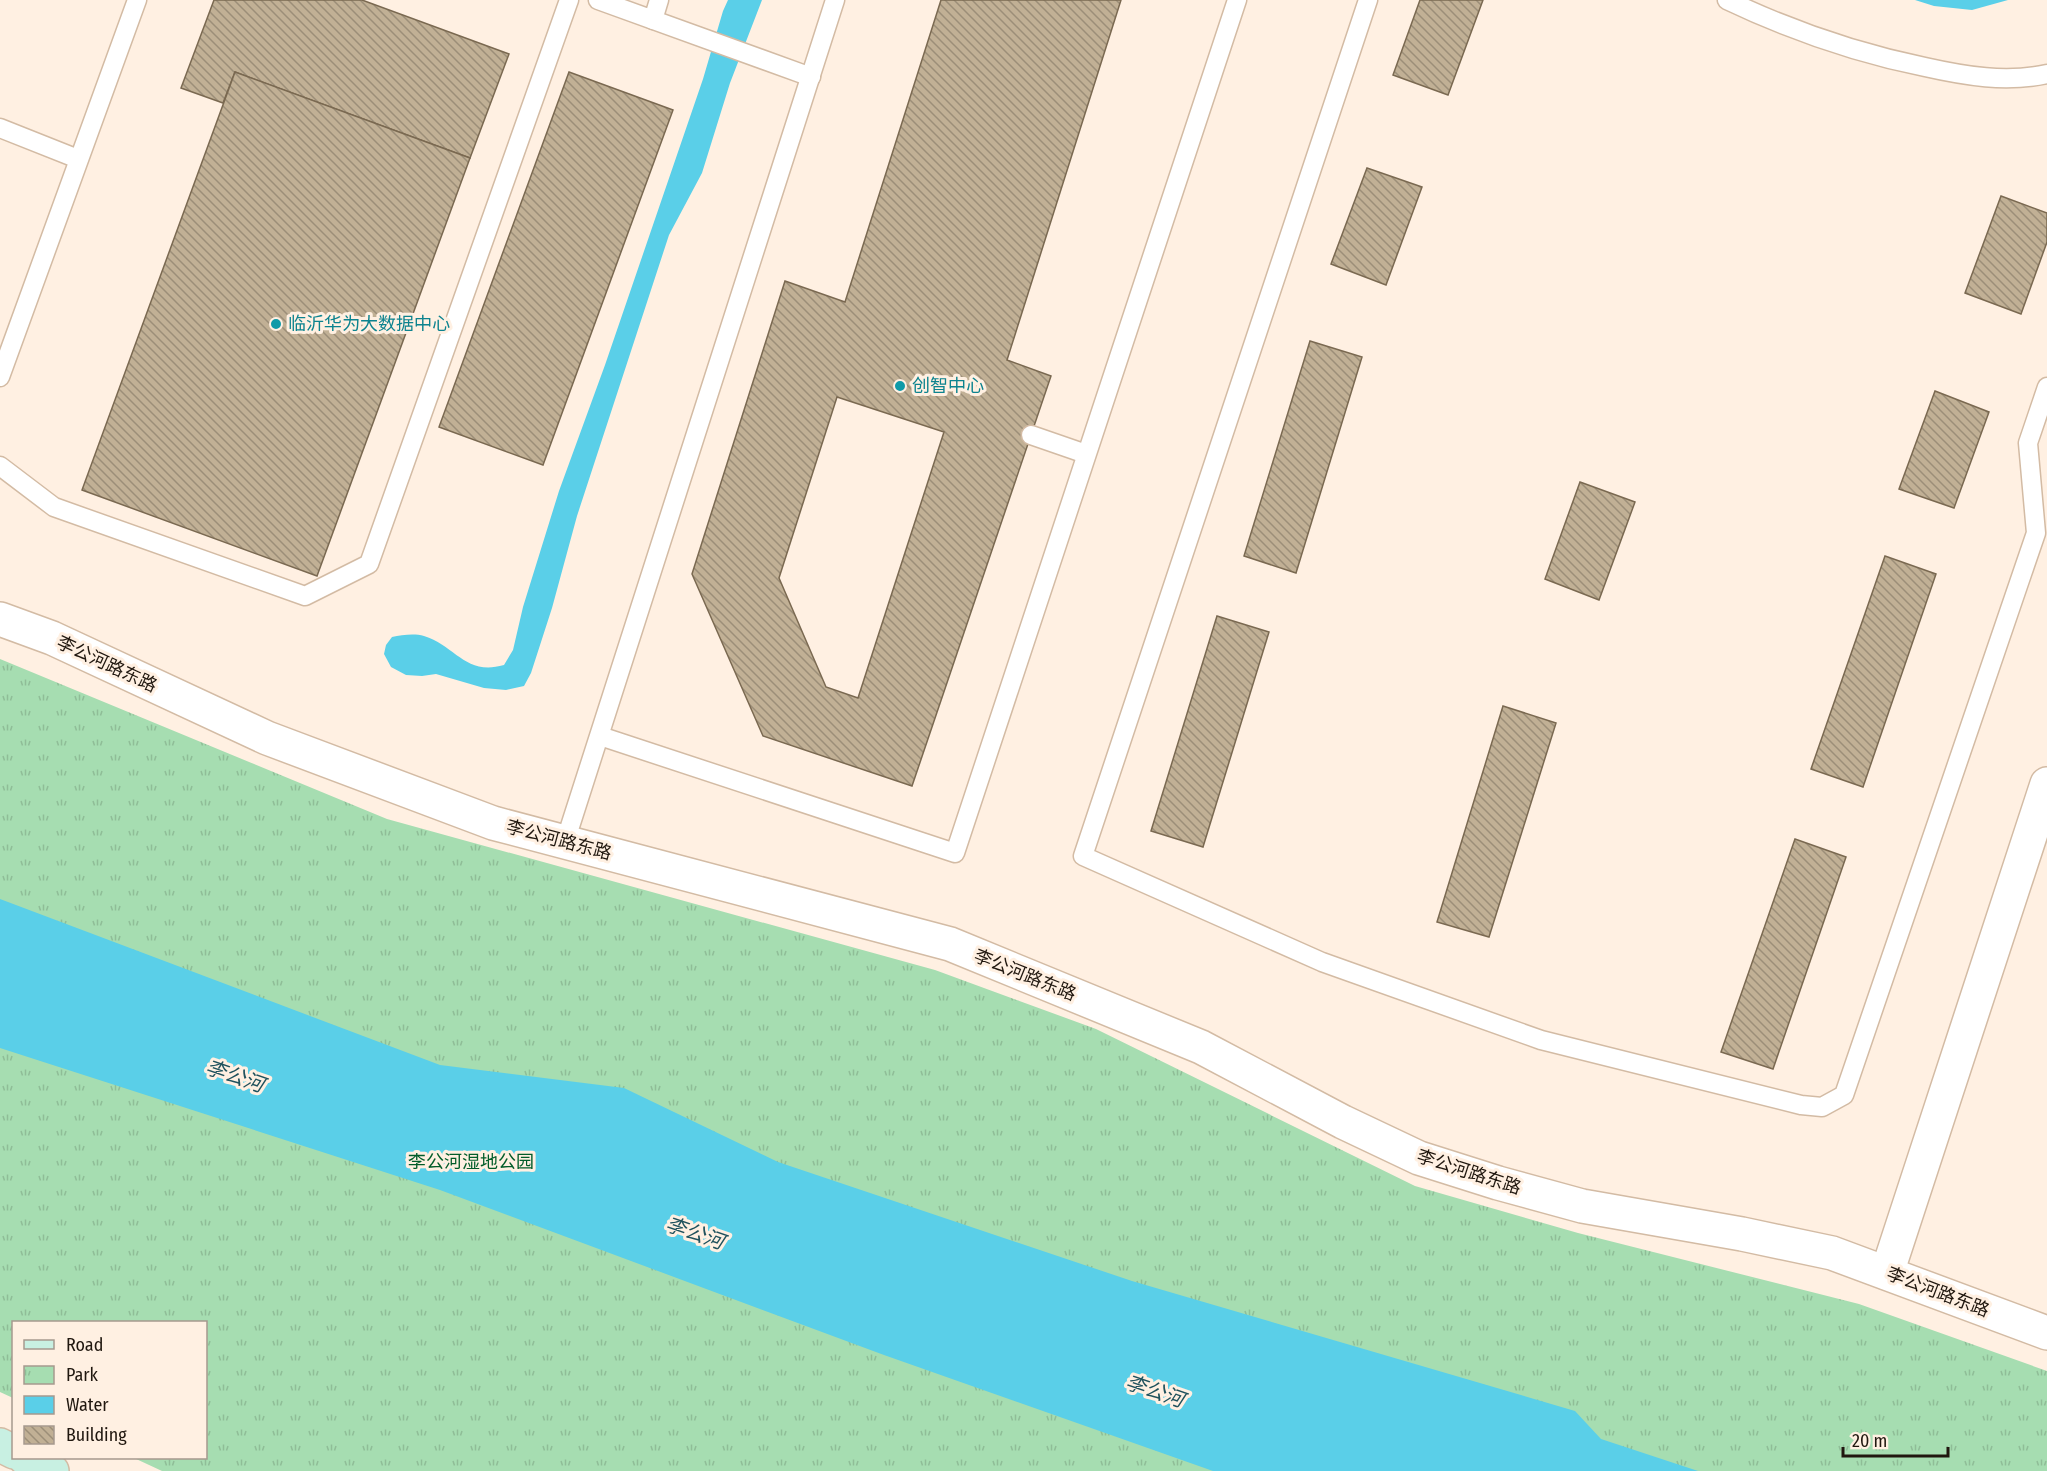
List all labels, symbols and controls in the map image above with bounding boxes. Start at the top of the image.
place label: 临沂华为大数据中心 [288,313,450,335]
marker: 临沂华为大数据中心 [269,317,283,331]
place label: 创智中心 [912,375,984,397]
marker: 创智中心 [893,379,907,393]
street label: 李公河路东路 [53,631,161,697]
street label: 李公河路东路 [504,815,614,865]
street label: 李公河路东路 [971,945,1079,1005]
water label: 李公河 [203,1055,271,1098]
street label: 李公河路东路 [1414,1145,1524,1199]
park label: 李公河湿地公园 [408,1151,534,1173]
water label: 李公河 [663,1212,731,1255]
street label: 李公河路东路 [1884,1262,1992,1322]
legend [12,1321,207,1459]
text: Road [66,1334,103,1356]
text: Park [66,1364,99,1386]
water label: 李公河 [1123,1370,1191,1413]
text: Water [66,1394,109,1416]
scale bar [1843,1420,1948,1458]
text: Building [66,1424,127,1446]
text: 20 m [1852,1430,1887,1452]

